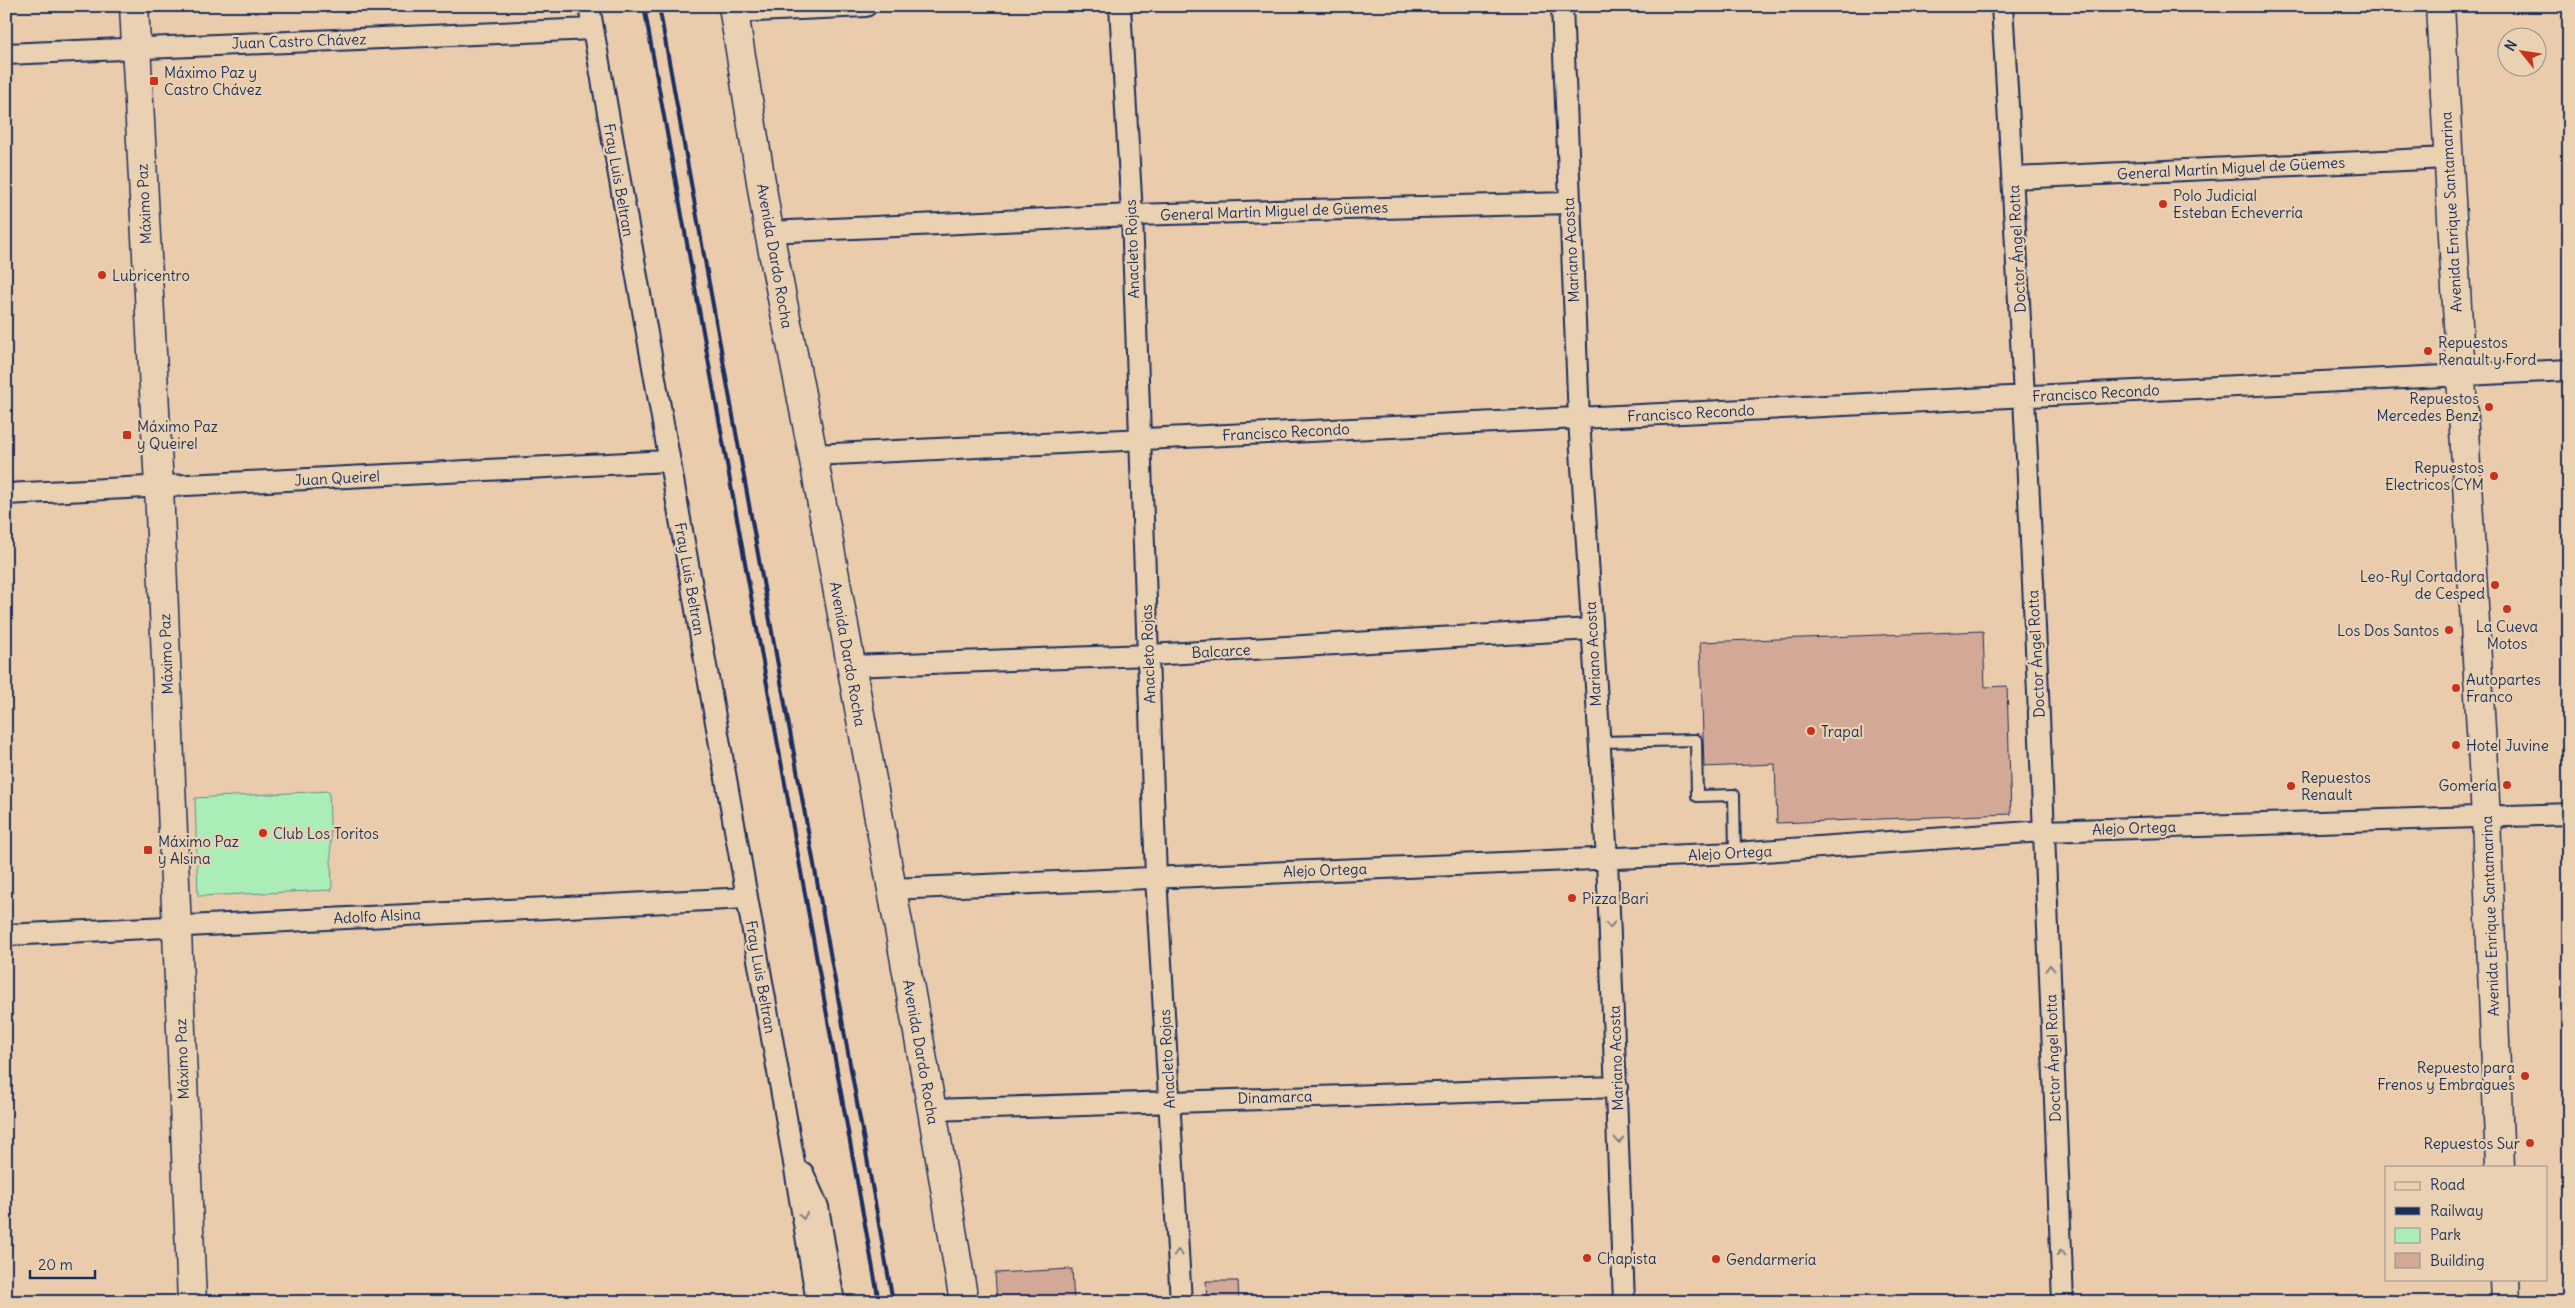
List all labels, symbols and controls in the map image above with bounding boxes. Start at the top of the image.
north arrow [2498,28,2548,78]
street label: Juan Castro Chávez [231,29,367,53]
text: N [2501,37,2521,54]
place label: Máximo Paz y Castro Chávez [164,63,262,99]
marker: Máximo Paz y Castro Chávez [148,75,160,87]
street label: Avenida Enrique Santamarina [2436,111,2466,313]
street label: Fray Luis Beltran [600,122,638,238]
street label: General Martín Miguel de Güemes [2117,153,2346,183]
street label: Máximo Paz [132,163,156,245]
street label: Avenida Dardo Rocha [753,182,797,330]
street label: Doctor Ángel Rotta [2004,184,2030,313]
place label: Polo Judicial Esteban Echeverría [2173,186,2304,222]
street label: Mariano Acosta [1559,196,1583,303]
street label: General Martín Miguel de Güemes [1160,198,1389,224]
marker: Polo Judicial Esteban Echeverría [2157,198,2169,210]
street label: Anacleto Rojas [1121,199,1143,299]
place label: Lubricentro [112,266,190,285]
marker: Lubricentro [96,269,108,281]
place label: Repuestos Renault y Ford [2438,333,2537,369]
marker: Repuestos Renault y Ford [2422,345,2434,357]
street label: Francisco Recondo [2032,380,2160,406]
place label: Repuestos Mercedes Benz [2376,389,2479,425]
street label: Francisco Recondo [1627,400,1755,426]
marker: Repuestos Mercedes Benz [2483,401,2495,413]
place label: Máximo Paz y Queirel [137,417,218,453]
street label: Francisco Recondo [1222,419,1350,445]
marker: Máximo Paz y Queirel [121,429,133,441]
place label: Repuestos Electricos CYM [2385,458,2484,494]
street label: Juan Queirel [294,466,380,490]
marker: Repuestos Electricos CYM [2488,470,2500,482]
street label: Fray Luis Beltran [671,521,709,637]
place label: Leo-Ryl Cortadora de Cesped [2360,567,2485,603]
marker: Leo-Ryl Cortadora de Cesped [2489,579,2501,591]
street label: Avenida Dardo Rocha [826,580,870,728]
street label: Doctor Ángel Rotta [2023,589,2049,718]
street label: Mariano Acosta [1581,600,1605,707]
marker: La Cueva Motos [2501,603,2513,615]
street label: Anacleto Rojas [1137,604,1159,704]
street label: Máximo Paz [155,613,177,695]
place label: La Cueva Motos [2476,617,2539,653]
place label: Los Dos Santos [2337,621,2439,640]
marker: Los Dos Santos [2443,624,2455,636]
street label: Balcarce [1191,640,1251,662]
place label: Autopartes Franco [2466,670,2541,706]
marker: Autopartes Franco [2450,682,2462,694]
place label: Trapal [1821,722,1863,741]
marker: Trapal [1805,725,1817,737]
place label: Hotel Juvine [2466,736,2549,755]
marker: Hotel Juvine [2450,739,2462,751]
place label: Repuestos Renault [2301,768,2371,804]
place label: Gomería [2438,776,2497,795]
marker: Gomería [2501,779,2513,791]
marker: Repuestos Renault [2285,780,2297,792]
street label: Avenida Enrique Santamarina [2477,815,2503,1017]
street label: Alejo Ortega [2092,817,2177,839]
place label: Club Los Toritos [273,824,379,843]
marker: Club Los Toritos [257,827,269,839]
place label: Máximo Paz y Alsina [158,832,239,868]
street label: Alejo Ortega [1688,841,1773,865]
marker: Máximo Paz y Alsina [142,844,154,856]
street label: Alejo Ortega [1283,859,1368,881]
place label: Pizza Bari [1582,889,1649,908]
marker: Pizza Bari [1566,892,1578,904]
street label: Adolfo Alsina [333,904,422,928]
street label: Fray Luis Beltran [742,919,780,1035]
one-way arrow [1605,921,1616,929]
one-way arrow [2045,964,2055,972]
street label: Avenida Dardo Rocha [899,978,943,1126]
street label: Doctor Ángel Rotta [2041,993,2065,1122]
street label: Mariano Acosta [1605,1005,1627,1111]
street label: Anacleto Rojas [1155,1009,1179,1109]
street label: Máximo Paz [171,1018,193,1100]
place label: Repuesto para Frenos y Embragues [2377,1058,2515,1094]
marker: Repuesto para Frenos y Embragues [2519,1070,2531,1082]
street label: Dinamarca [1237,1086,1313,1108]
place label: Repuestos Sur [2423,1134,2520,1153]
one-way arrow [1614,1136,1624,1144]
marker: Repuestos Sur [2524,1137,2536,1149]
legend [2385,1166,2548,1280]
text: Road [2430,1175,2465,1194]
text: Railway [2430,1201,2484,1220]
one-way arrow [797,1212,807,1220]
text: Park [2430,1225,2461,1244]
scale bar [30,1248,95,1280]
one-way arrow [1173,1249,1184,1257]
place label: Chapista [1597,1249,1657,1268]
one-way arrow [2056,1249,2067,1257]
place label: Gendarmería [1726,1250,1817,1269]
text: Building [2430,1251,2485,1270]
marker: Chapista [1581,1252,1593,1264]
marker: Gendarmería [1710,1253,1722,1265]
text: 20 m [38,1255,73,1274]

